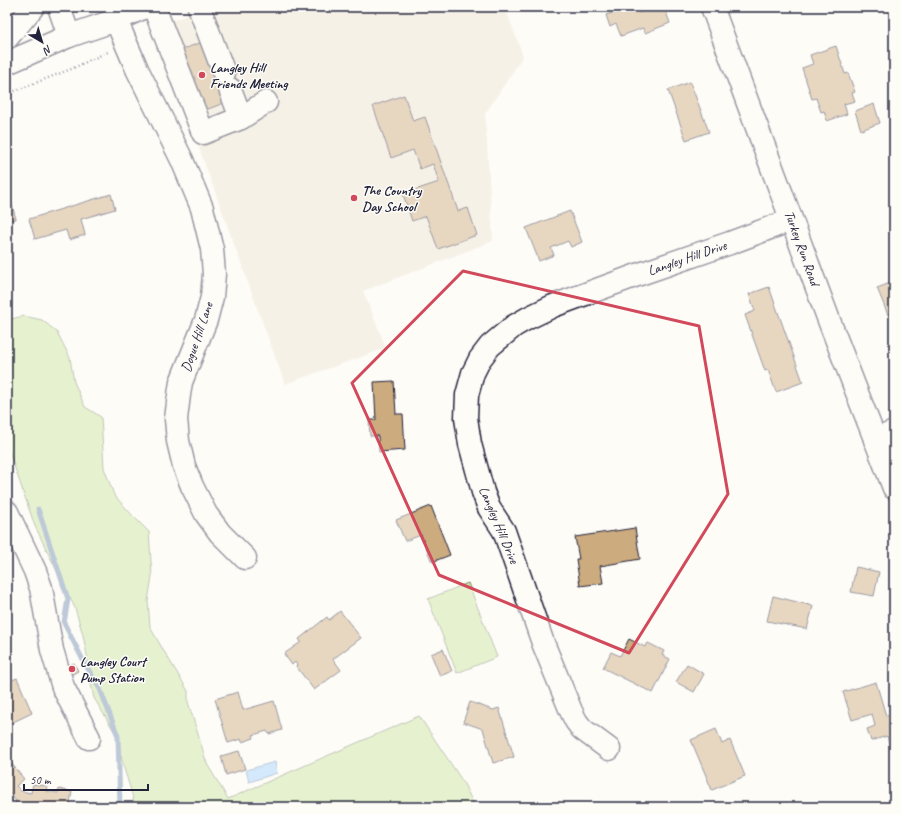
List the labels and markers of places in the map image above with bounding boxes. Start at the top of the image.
place label: Langley Hill Friends Meeting [210,59,289,92]
marker: Langley Hill Friends Meeting [197,70,207,80]
place label: The Country Day School [362,182,423,215]
marker: The Country Day School [349,193,359,203]
place label: Langley Court Pump Station [80,653,148,686]
marker: Langley Court Pump Station [67,664,77,674]

